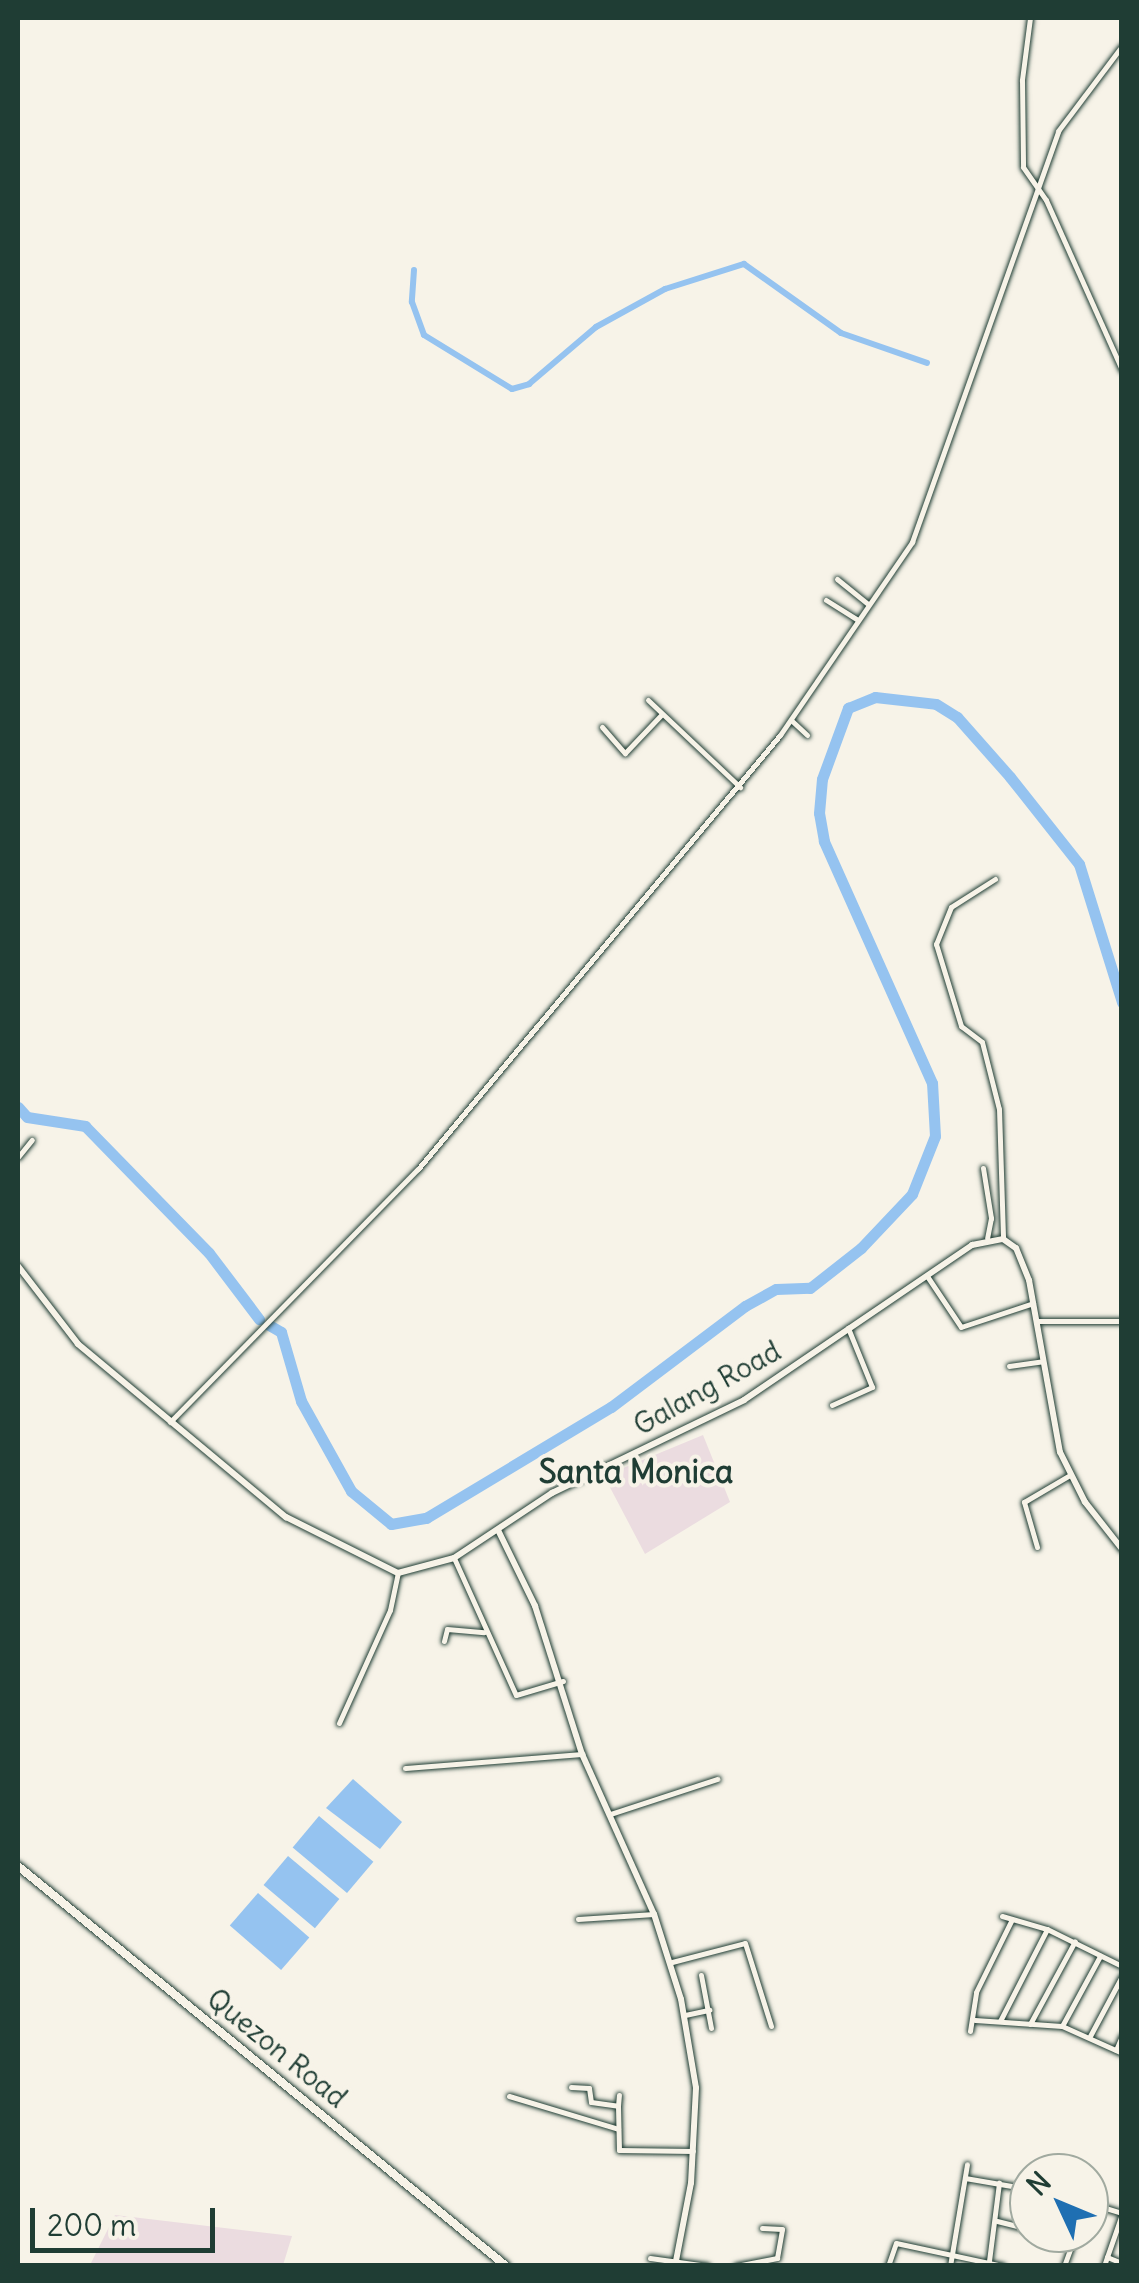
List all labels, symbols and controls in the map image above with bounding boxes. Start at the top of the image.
street label: Galang Road [628,1334,786,1442]
district label: Santa Monica [539,1453,733,1491]
street label: Quezon Road [200,1981,354,2115]
north arrow [1009,2153,1109,2253]
text: N [1019,2164,1059,2203]
scale bar [35,2188,220,2250]
text: 200 m [47,2206,136,2244]

